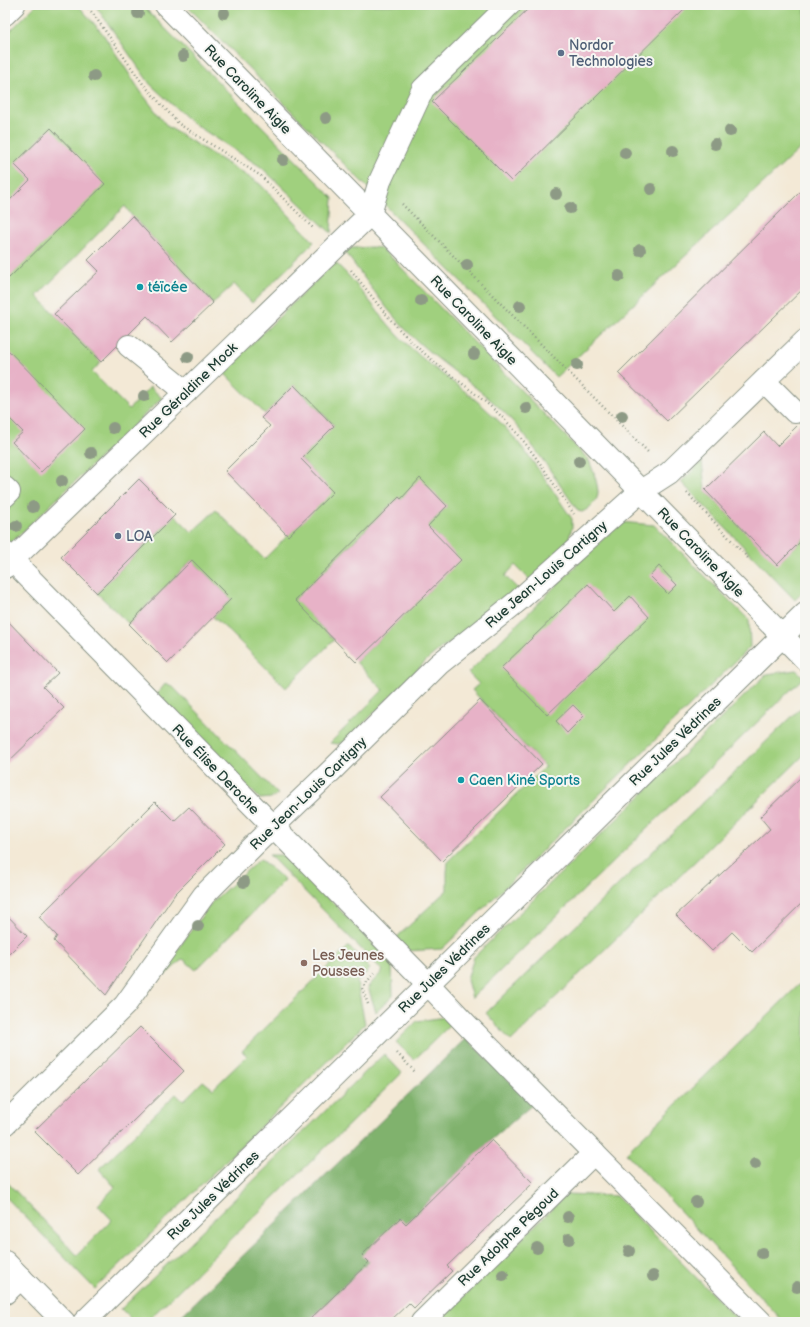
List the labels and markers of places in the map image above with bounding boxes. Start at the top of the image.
place label: Nordor Technologies [569,37,653,70]
marker: Nordor Technologies [556,48,566,58]
place label: téïcée [148,279,188,296]
marker: téïcée [135,282,145,292]
place label: LOA [126,528,153,545]
marker: LOA [113,531,123,541]
place label: Caen Kiné Sports [469,772,580,789]
marker: Caen Kiné Sports [456,775,466,785]
place label: Les Jeunes Pousses [312,947,384,980]
marker: Les Jeunes Pousses [299,958,309,968]

